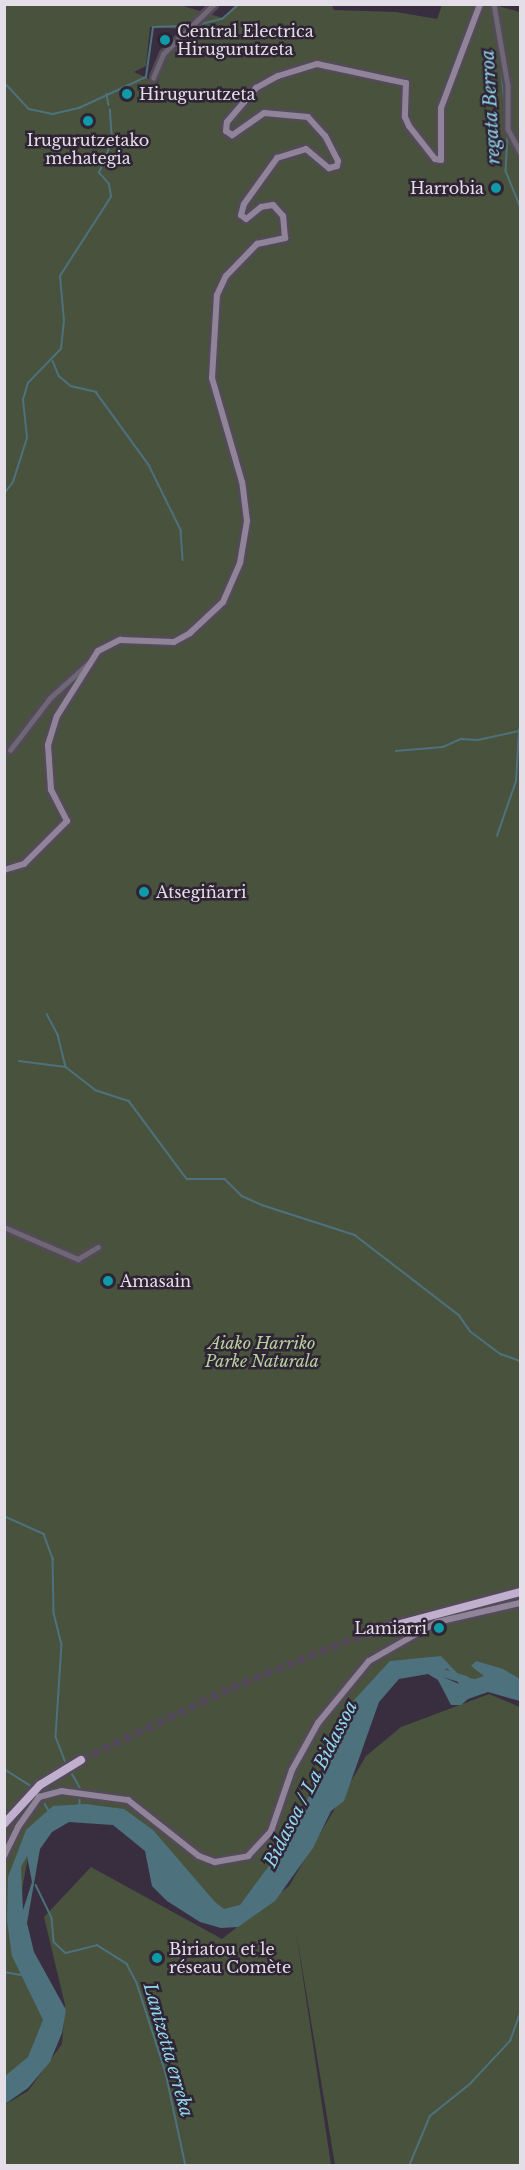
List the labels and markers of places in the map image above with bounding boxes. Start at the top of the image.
place label: Central Electrica Hirugurutzeta [177,21,313,59]
marker: Central Electrica Hirugurutzeta [158,33,172,47]
place label: Hirugurutzeta [139,84,255,104]
marker: Hirugurutzeta [120,87,134,101]
marker: Irugurutzetako mehategia [81,114,95,128]
place label: Irugurutzetako mehategia [27,130,149,168]
place label: Harrobia [410,178,484,198]
marker: Harrobia [489,181,503,195]
place label: Atsegiñarri [156,882,246,902]
marker: Atsegiñarri [137,885,151,899]
place label: Amasain [120,1271,191,1291]
marker: Amasain [101,1274,115,1288]
place label: Lamiarri [354,1618,427,1638]
marker: Lamiarri [432,1621,446,1635]
place label: Biriatou et le réseau Comète [169,1939,291,1977]
marker: Biriatou et le réseau Comète [150,1951,164,1965]

